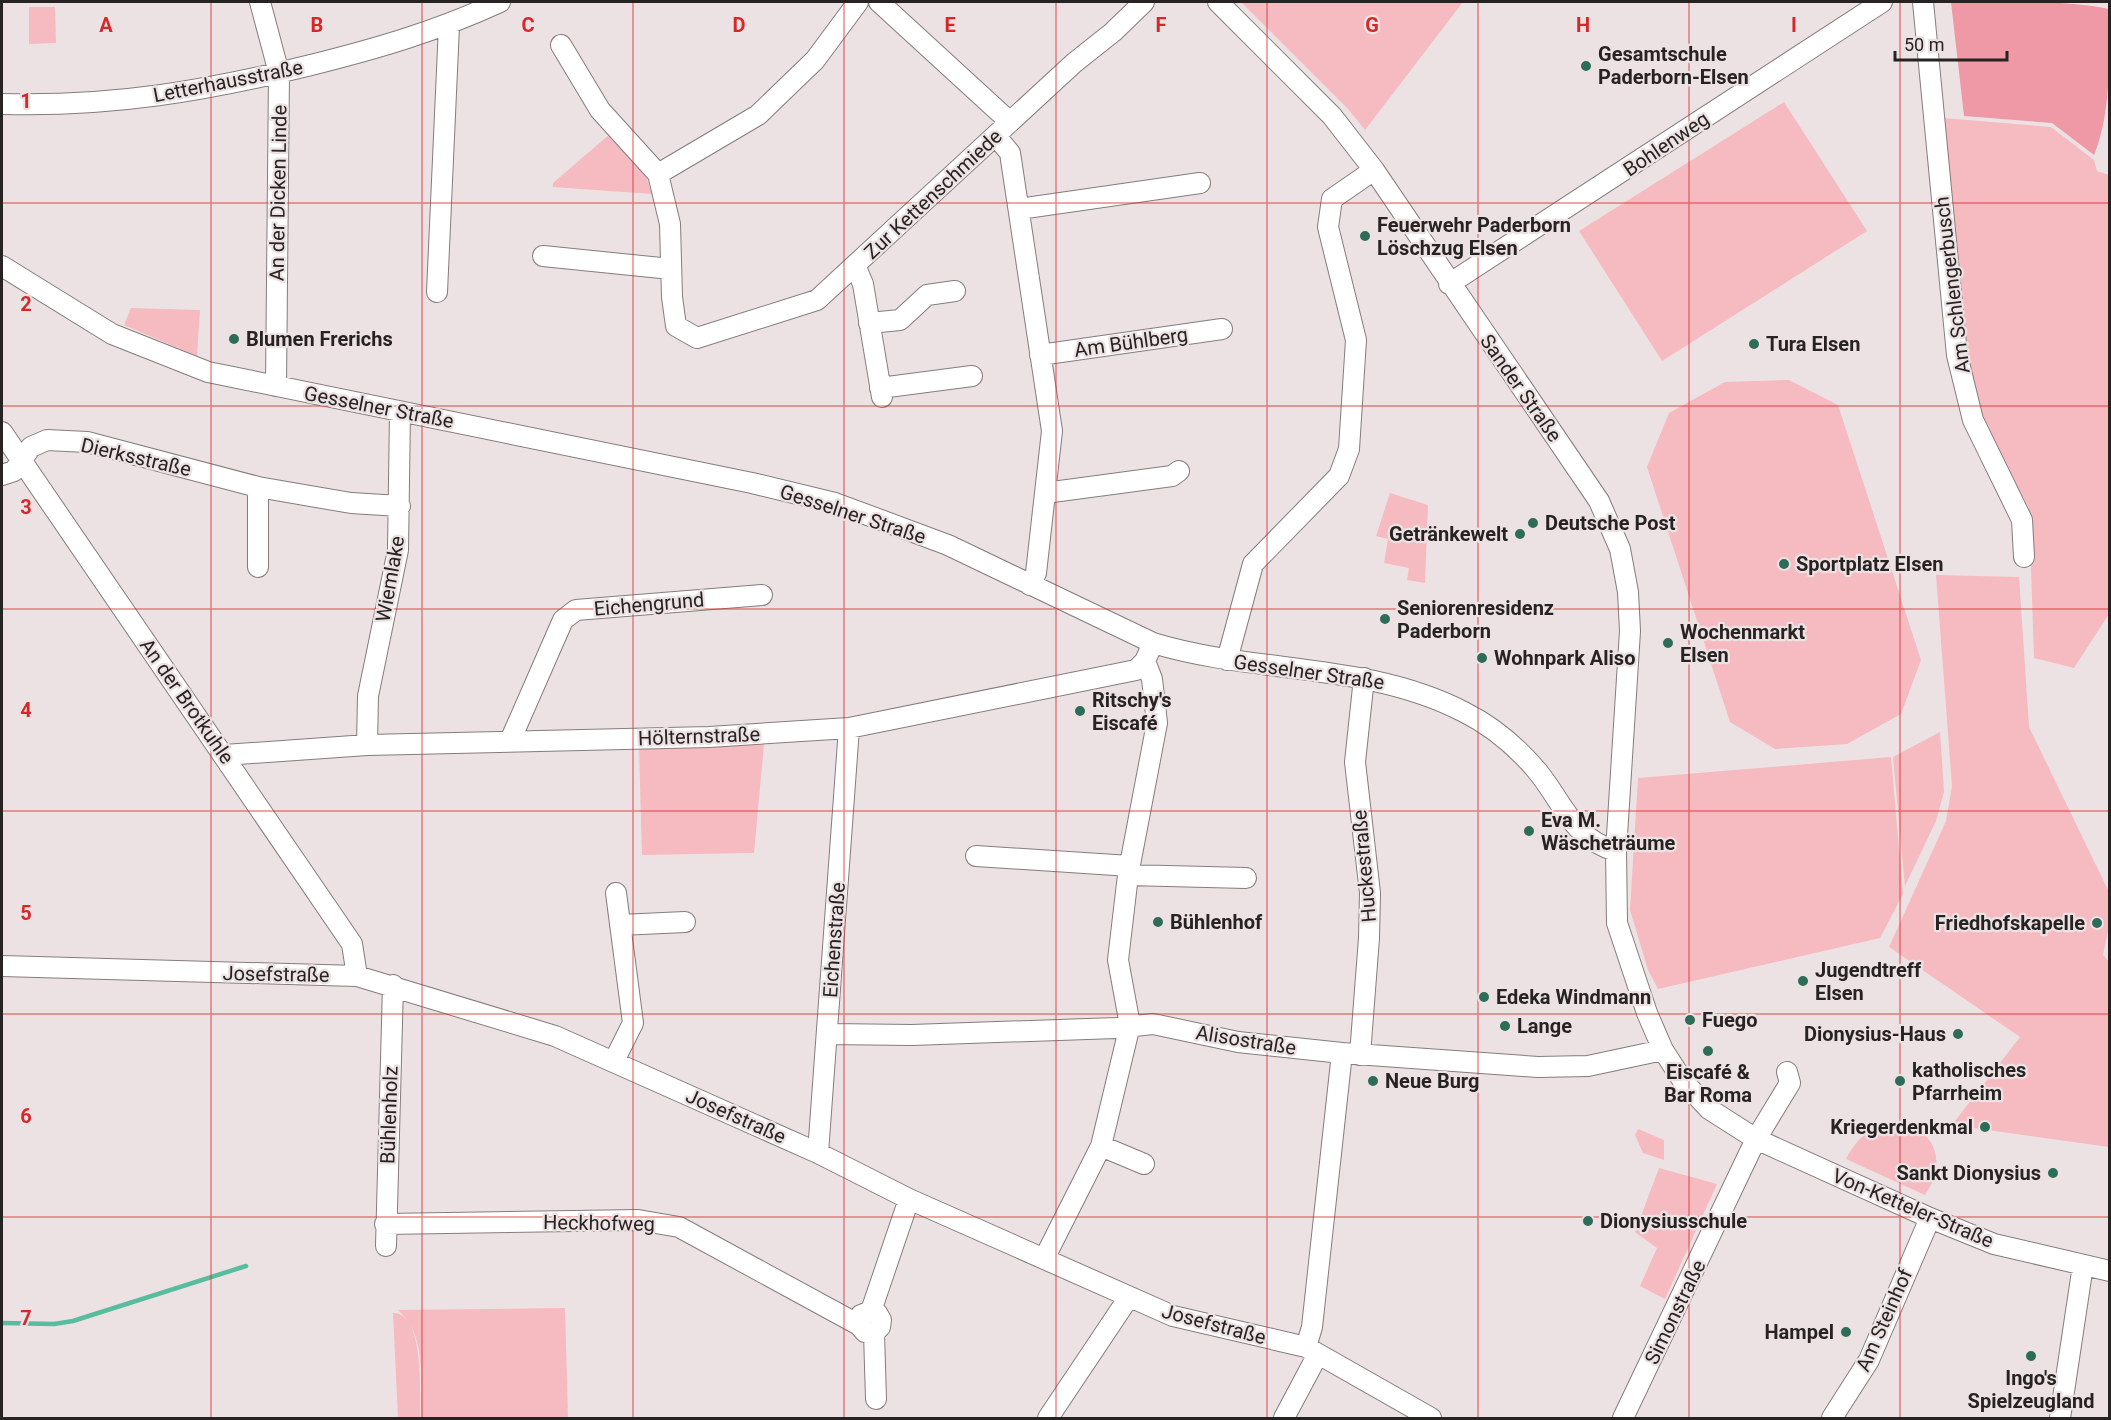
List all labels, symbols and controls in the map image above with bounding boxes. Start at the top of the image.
text: A [99,13,113,37]
text: B [311,13,323,37]
text: C [521,13,535,37]
text: D [733,13,746,37]
text: E [944,13,956,37]
text: F [1156,13,1167,37]
text: G [1365,13,1379,37]
text: H [1576,13,1590,37]
text: I [1791,13,1797,37]
scale bar [1895,24,2008,62]
text: 50 m [1904,34,1944,55]
place label: Gesamtschule Paderborn-Elsen [1598,42,1749,89]
street label: Letterhausstraße [151,55,305,107]
marker: Gesamtschule Paderborn-Elsen [1579,59,1593,73]
text: 1 [20,89,32,113]
street label: An der Dicken Linde [264,105,292,281]
street label: Bohlenweg [1619,107,1713,181]
street label: Zur Kettenschmiede [859,124,1007,264]
street label: Am Schlengerbusch [1929,195,1975,375]
place label: Feuerwehr Paderborn Löschzug Elsen [1377,213,1571,260]
marker: Feuerwehr Paderborn Löschzug Elsen [1358,229,1372,243]
text: 2 [20,292,32,316]
street label: Am Bühlberg [1073,322,1189,362]
place label: Blumen Frerichs [246,327,393,351]
street label: Sander Straße [1475,330,1567,446]
marker: Blumen Frerichs [227,332,241,346]
place label: Tura Elsen [1766,332,1860,356]
marker: Tura Elsen [1747,337,1761,351]
street label: Gesselner Straße [302,381,456,433]
street label: Dierksstraße [79,433,193,481]
street label: Gesselner Straße [777,479,929,549]
text: 3 [20,495,32,519]
place label: Deutsche Post [1545,511,1676,535]
marker: Deutsche Post [1526,516,1540,530]
place label: Getränkewelt [1389,522,1508,546]
marker: Getränkewelt [1513,527,1527,541]
street label: Wiemlake [371,534,409,624]
place label: Sportplatz Elsen [1796,552,1943,576]
marker: Sportplatz Elsen [1777,557,1791,571]
street label: Eichengrund [593,587,705,621]
place label: Seniorenresidenz Paderborn [1397,596,1554,643]
marker: Seniorenresidenz Paderborn [1378,612,1392,626]
place label: Wochenmarkt Elsen [1680,620,1805,667]
street label: An der Brotkuhle [135,634,239,768]
marker: Wochenmarkt Elsen [1661,636,1675,650]
place label: Wohnpark Aliso [1494,646,1635,670]
street label: Gesselner Straße [1232,650,1386,694]
marker: Wohnpark Aliso [1475,651,1489,665]
place label: Ritschy's Eiscafé [1092,688,1172,735]
text: 4 [20,698,32,722]
marker: Ritschy's Eiscafé [1073,704,1087,718]
street label: Hölternstraße [638,722,760,750]
place label: Eva M. Wäscheträume [1541,808,1676,855]
street label: Huckestraße [1347,809,1381,923]
marker: Eva M. Wäscheträume [1522,824,1536,838]
street label: Eichenstraße [818,881,850,999]
text: 5 [20,901,32,925]
place label: Bühlenhof [1170,910,1263,934]
place label: Friedhofskapelle [1935,911,2085,935]
marker: Bühlenhof [1151,915,1165,929]
marker: Friedhofskapelle [2090,916,2104,930]
place label: Jugendtreff Elsen [1815,958,1922,1005]
street label: Josefstraße [222,961,330,987]
marker: Jugendtreff Elsen [1796,974,1810,988]
place label: Edeka Windmann [1496,985,1651,1009]
marker: Edeka Windmann [1477,990,1491,1004]
place label: Fuego [1702,1008,1757,1032]
marker: Fuego [1683,1013,1697,1027]
place label: Lange [1517,1014,1572,1038]
marker: Lange [1498,1019,1512,1033]
street label: Alisostraße [1194,1020,1298,1060]
place label: Dionysius-Haus [1804,1022,1946,1046]
marker: Dionysius-Haus [1951,1027,1965,1041]
marker: Eiscafé & Bar Roma [1701,1044,1715,1058]
place label: katholisches Pfarrheim [1912,1058,2026,1105]
place label: Eiscafé & Bar Roma [1664,1060,1752,1107]
street label: Bühlenholz [375,1065,403,1165]
place label: Neue Burg [1385,1069,1479,1093]
marker: Neue Burg [1366,1074,1380,1088]
marker: katholisches Pfarrheim [1893,1074,1907,1088]
street label: Josefstraße [682,1083,790,1149]
text: 6 [20,1104,32,1128]
place label: Kriegerdenkmal [1830,1115,1973,1139]
marker: Kriegerdenkmal [1978,1120,1992,1134]
place label: Sankt Dionysius [1896,1161,2041,1185]
street label: Von-Ketteler-Straße [1829,1163,1997,1253]
marker: Sankt Dionysius [2046,1166,2060,1180]
place label: Dionysiusschule [1600,1209,1747,1233]
street label: Heckhofweg [543,1210,655,1236]
marker: Dionysiusschule [1581,1214,1595,1228]
street label: Simonstraße [1639,1256,1711,1368]
street label: Am Steinhof [1851,1265,1917,1375]
street label: Josefstraße [1159,1299,1269,1349]
text: 7 [20,1306,32,1330]
place label: Hampel [1765,1320,1834,1344]
marker: Hampel [1839,1325,1853,1339]
marker: Ingo's Spielzeugland [2024,1349,2038,1363]
place label: Ingo's Spielzeugland [1968,1366,2094,1413]

